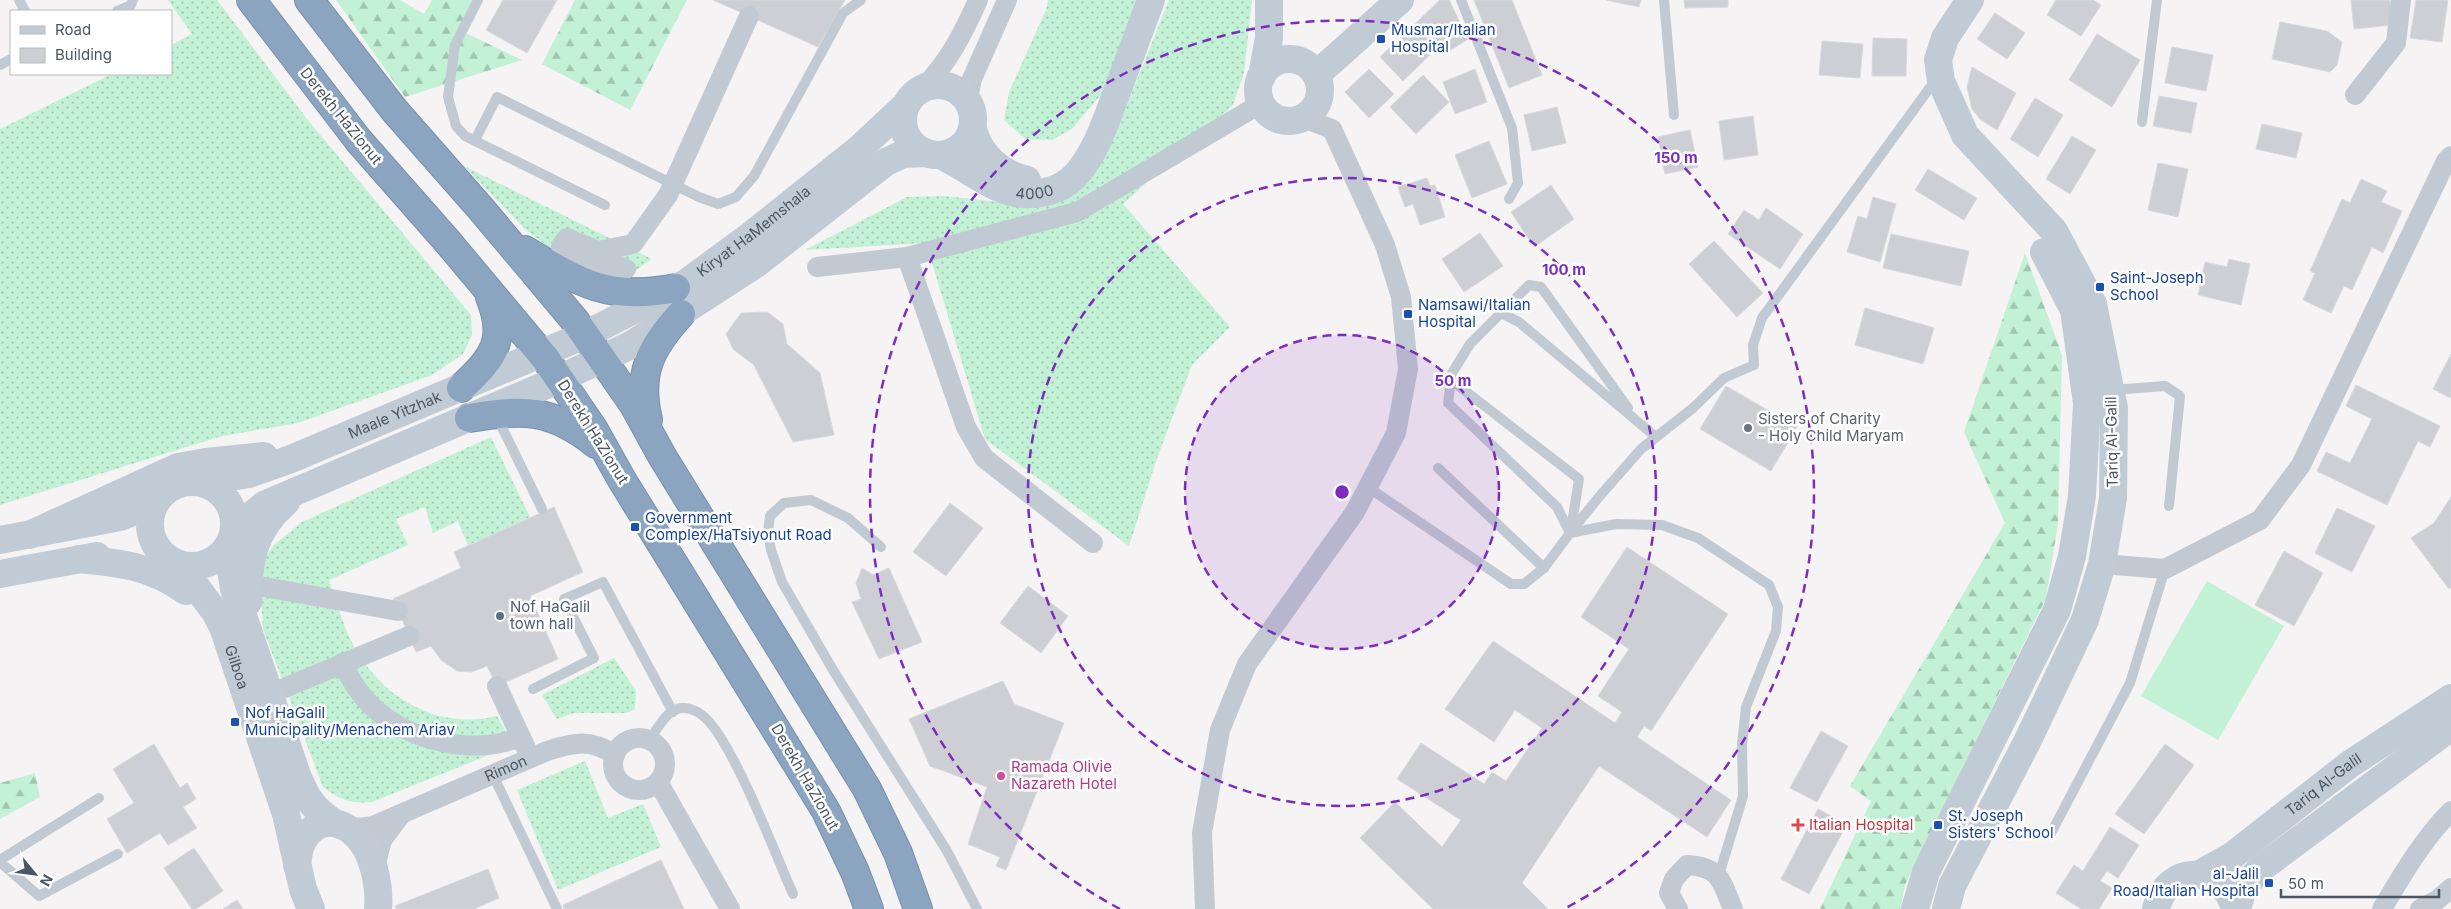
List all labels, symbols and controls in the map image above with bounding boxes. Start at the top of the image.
legend [10,10,172,75]
text: Road [55,20,91,39]
place label: Musmar/Italian Hospital [1391,20,1496,56]
marker: Musmar/Italian Hospital [1375,33,1387,45]
text: Building [55,45,112,64]
street label: Derekh HaZionut [296,63,386,168]
text: 150 m [1654,148,1698,167]
street label: 4000 [1015,180,1056,203]
street label: Kiryat HaMemshala [693,182,814,281]
text: 100 m [1542,260,1586,279]
place label: Saint-Joseph School [2110,268,2204,304]
marker: Saint-Joseph School [2094,281,2106,293]
place label: Namsawi/Italian Hospital [1418,295,1531,331]
marker: Namsawi/Italian Hospital [1402,308,1414,320]
text: 50 m [1435,371,1471,390]
street label: Derekh HaZionut [554,376,633,487]
street label: Maale Yitzhak [345,386,445,443]
street label: Tariq Al-Galil [2101,396,2122,488]
place label: Sisters of Charity - Holy Child Maryam [1758,409,1904,445]
marker: Sisters of Charity - Holy Child Maryam [1742,422,1754,434]
centre of rings [1333,483,1351,501]
place label: Government Complex/HaTsiyonut Road [645,508,832,544]
marker: Government Complex/HaTsiyonut Road [629,521,641,533]
place label: Nof HaGalil town hall [510,597,590,633]
marker: Nof HaGalil town hall [494,610,506,622]
street label: Gilboa [221,643,253,691]
place label: Nof HaGalil Municipality/Menachem Ariav [245,703,456,739]
marker: Nof HaGalil Municipality/Menachem Ariav [229,716,241,728]
street label: Derekh HaZionut [767,720,844,833]
street label: Tariq Al-Galil [2281,749,2365,820]
street label: Rimon [482,751,530,786]
place label: Ramada Olivie Nazareth Hotel [1011,757,1117,793]
marker: Ramada Olivie Nazareth Hotel [995,770,1007,782]
place label: St. Joseph Sisters' School [1948,806,2054,842]
place label: Italian Hospital [1809,815,1913,834]
marker: Italian Hospital [1791,818,1805,832]
marker: St. Joseph Sisters' School [1932,819,1944,831]
north arrow [10,849,60,899]
place label: al-Jalil Road/Italian Hospital [2113,864,2259,900]
scale bar [2281,866,2438,898]
text: N [37,872,57,889]
text: 50 m [2288,874,2324,893]
marker: al-Jalil Road/Italian Hospital [2263,877,2275,889]

